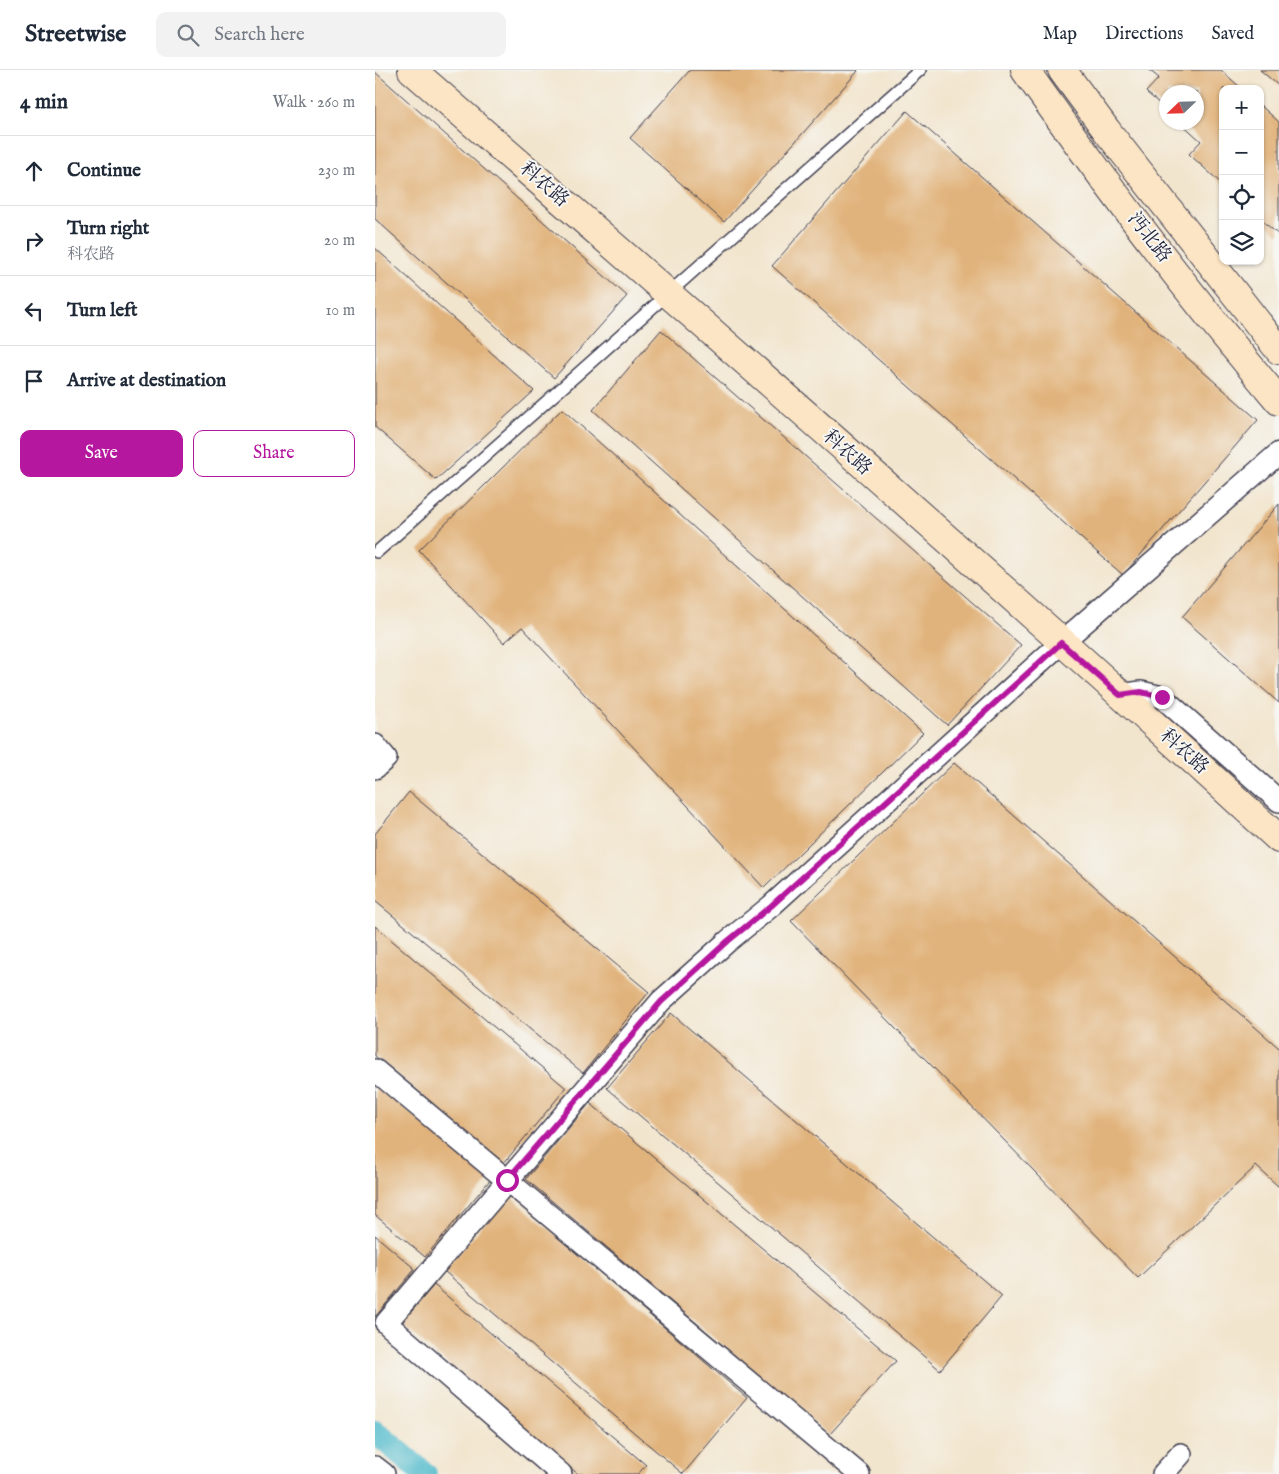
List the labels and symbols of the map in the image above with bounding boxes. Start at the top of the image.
north arrow [1159,85,1204,130]
street label: 科农路 [515,157,573,213]
street label: 沔北路 [1122,208,1176,268]
street label: 科农路 [818,425,876,481]
route end [1151,686,1174,709]
street label: 科农路 [1155,724,1213,780]
route start [496,1169,519,1192]

